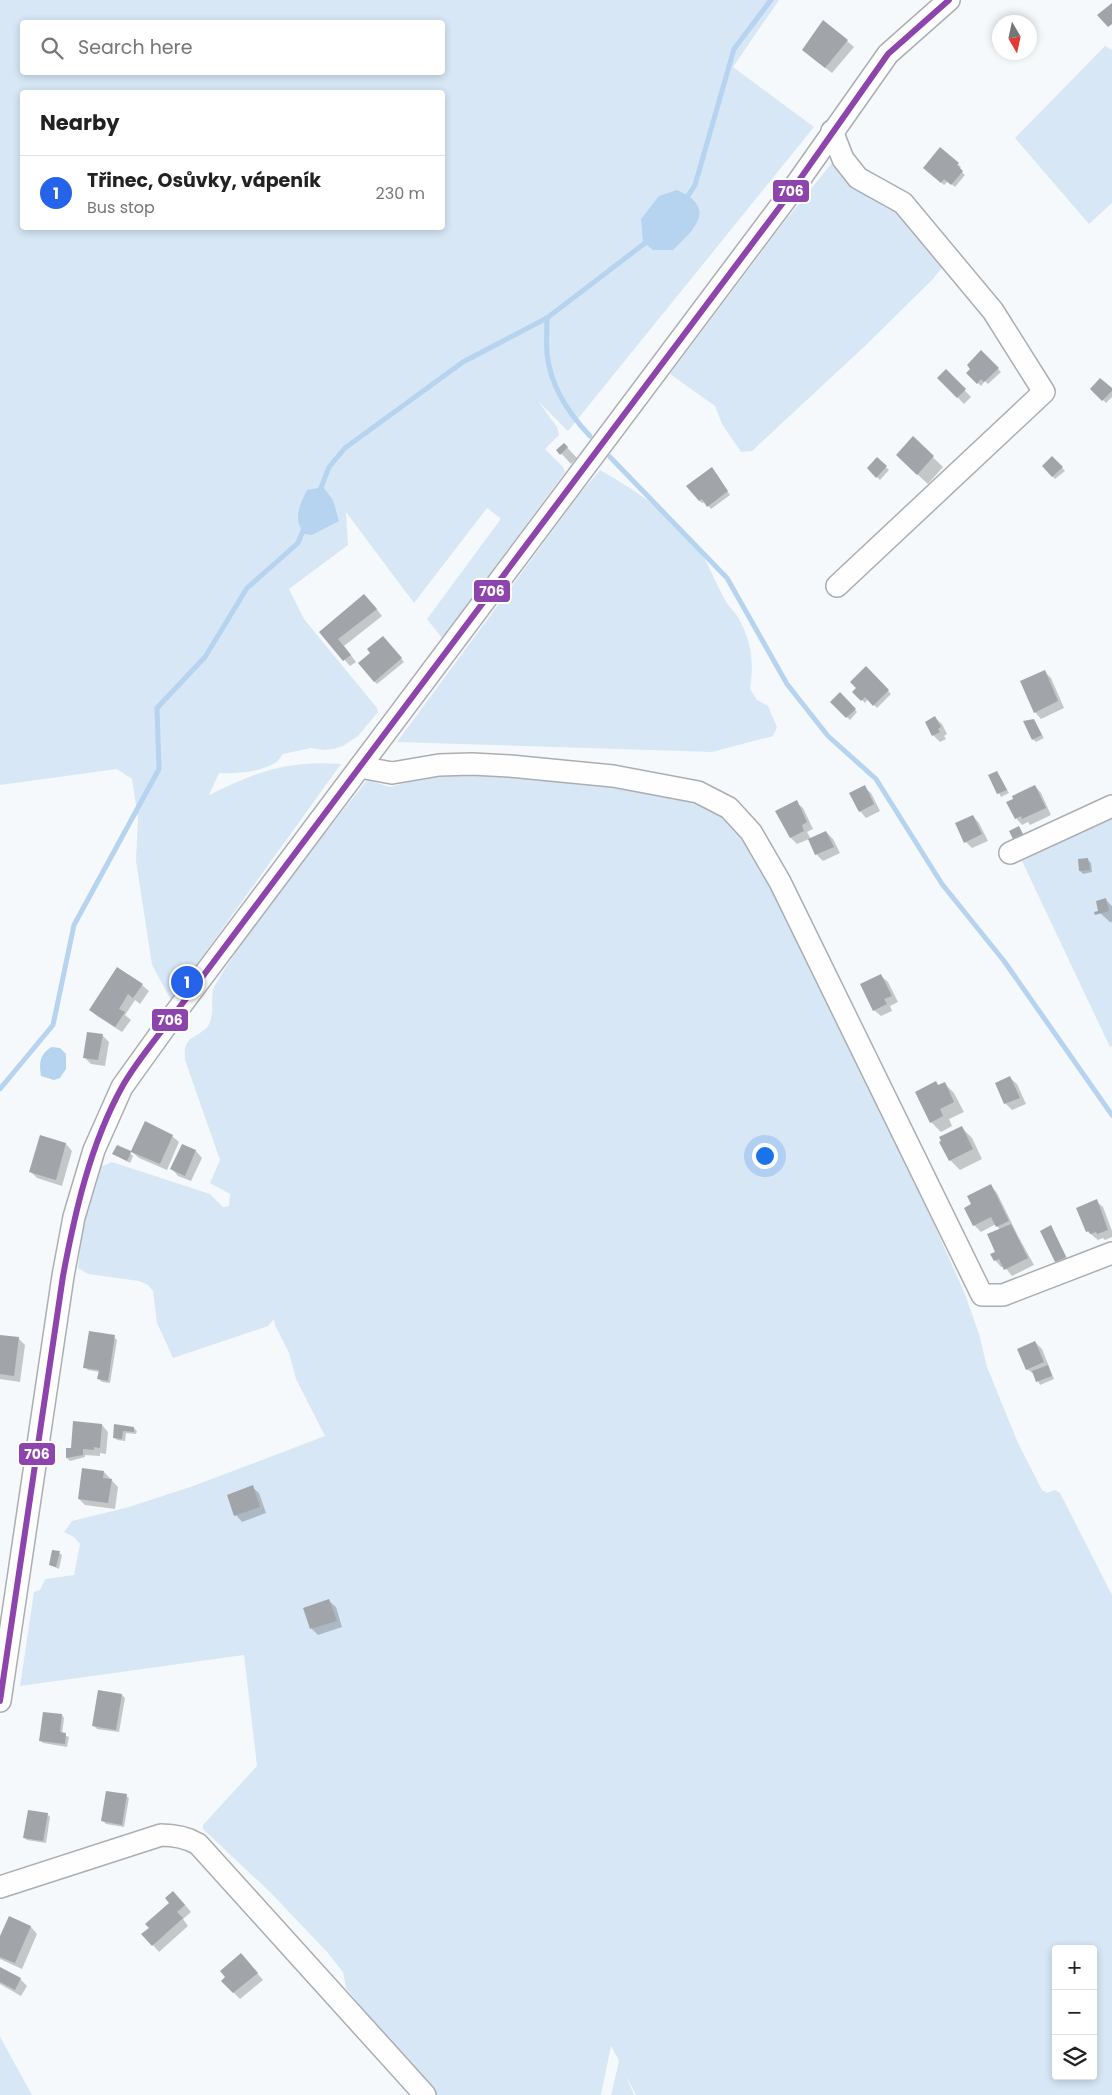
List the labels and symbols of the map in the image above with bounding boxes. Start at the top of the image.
north arrow [992,15,1037,60]
line badge: 706 [772,179,810,203]
text: 706 [778,181,804,201]
line badge: 706 [473,579,511,603]
text: 706 [479,581,505,601]
pin: 1 [171,963,203,1001]
line badge: 706 [151,1008,189,1032]
text: 706 [157,1010,183,1030]
your location [752,1143,778,1169]
line badge: 706 [18,1442,56,1466]
text: 706 [24,1444,50,1464]

